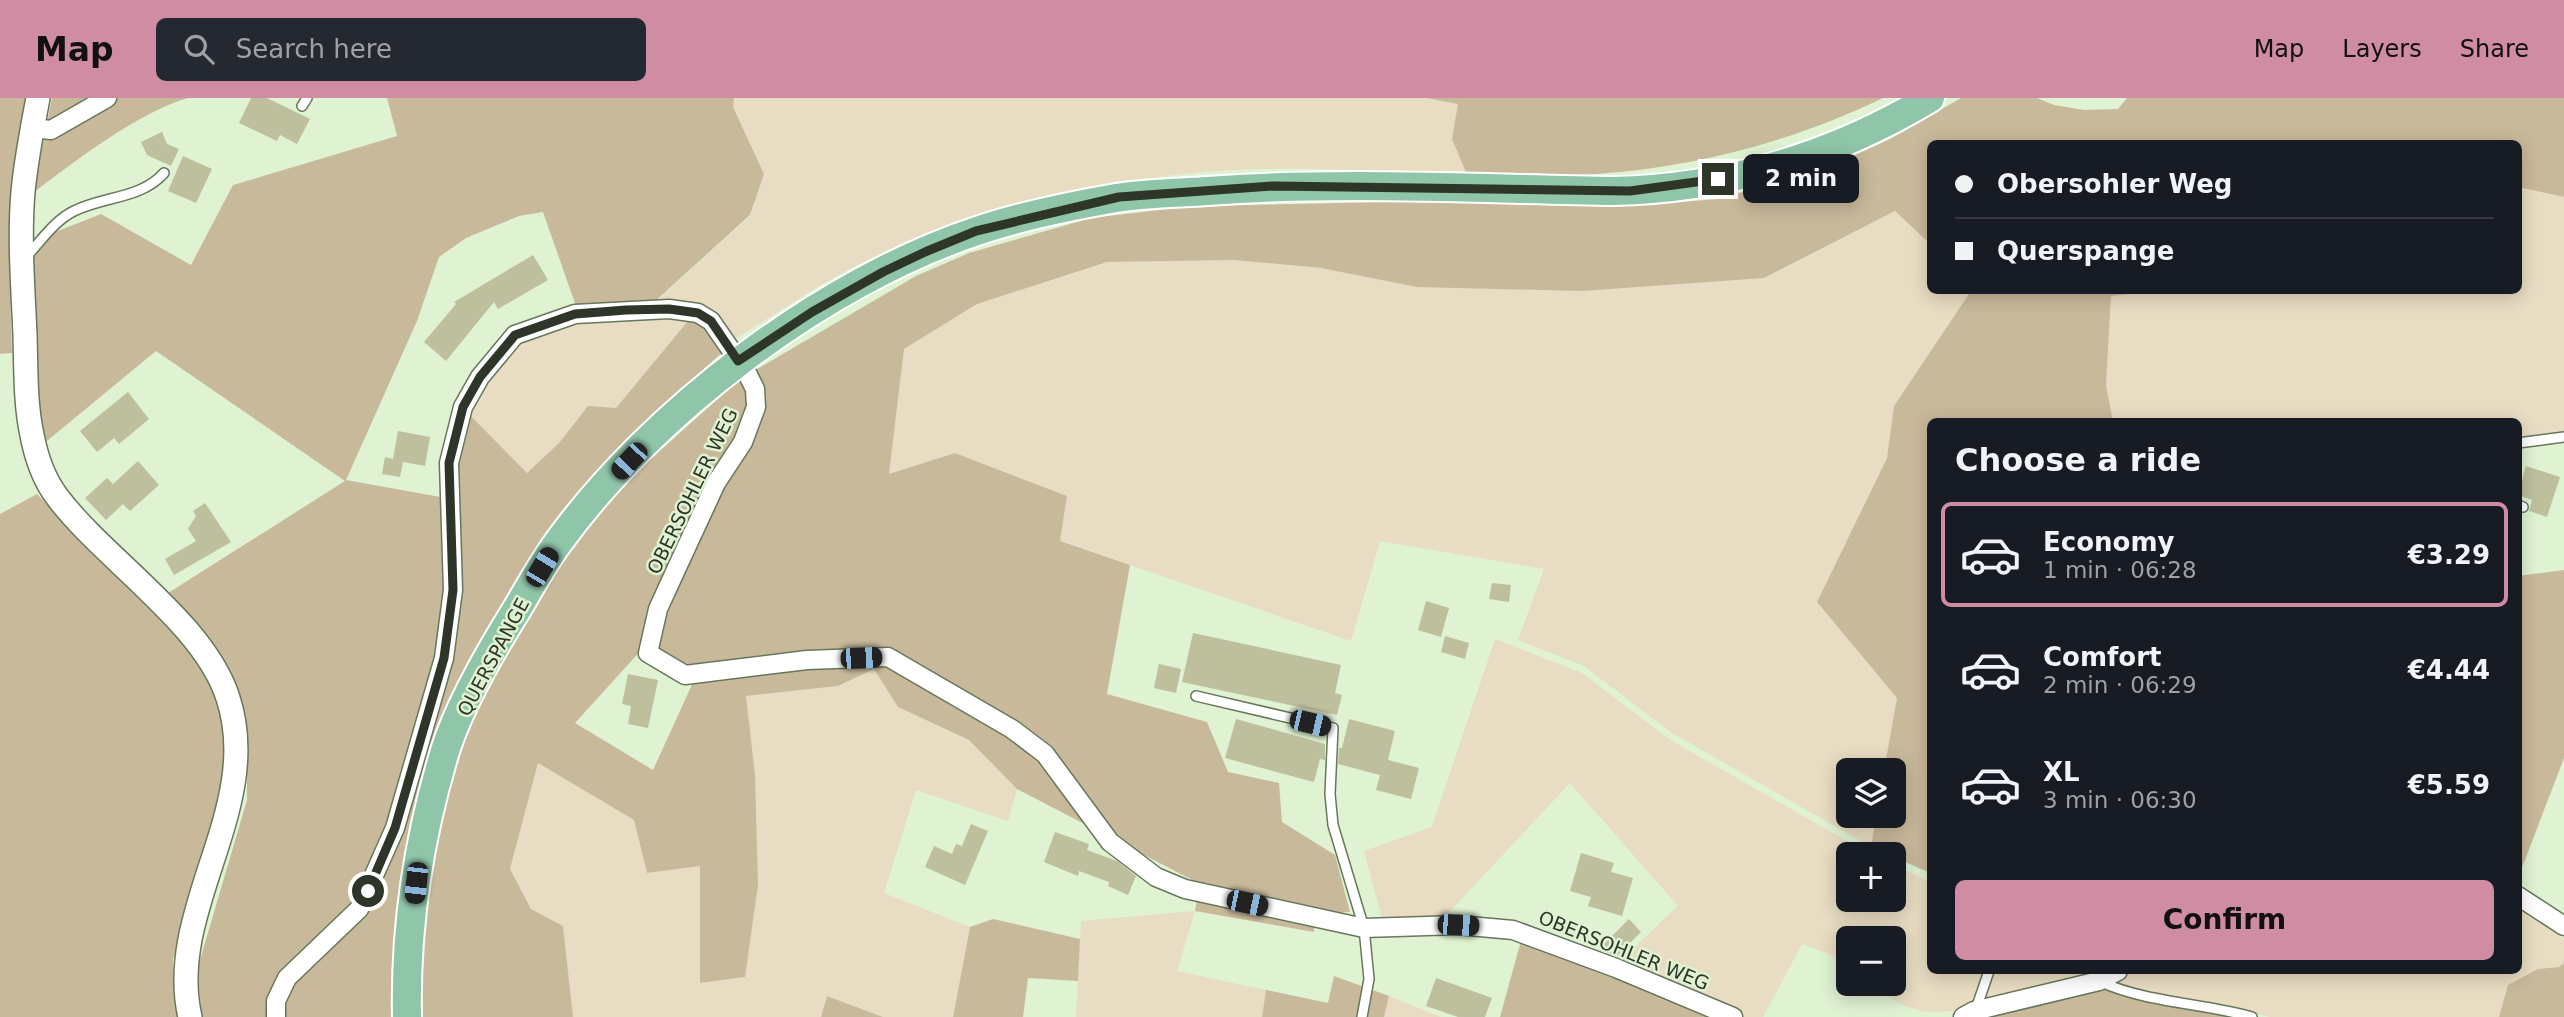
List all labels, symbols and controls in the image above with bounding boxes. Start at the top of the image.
search box [156,18,646,81]
text: Map [35,30,114,69]
icon: search [180,30,218,68]
text: Search here [236,34,392,64]
text: Map [2254,35,2304,63]
text: Layers [2342,35,2422,63]
text: Share [2460,35,2529,63]
callout: 2 min [1742,154,1858,204]
route end [1702,163,1734,195]
text: 2 min [1765,165,1837,191]
text: Obersohler Weg [1997,169,2232,199]
text: Querspange [1997,236,2174,266]
street label: OBERSOHLER WEG [642,404,742,578]
car [607,438,652,484]
text: Choose a ride [1955,441,2201,479]
icon: car [1959,523,2022,586]
text: Economy [2043,527,2174,557]
text: €3.29 [2408,540,2490,570]
car [523,544,562,590]
text: 1 min · 06:28 [2043,557,2197,583]
street label: QUERSPANGE [453,594,533,720]
icon: car [1959,638,2022,701]
text: Comfort [2043,642,2161,672]
car [840,647,883,669]
text: €4.44 [2408,655,2490,685]
text: 2 min · 06:29 [2043,672,2197,698]
car [1288,708,1333,738]
icon: car [1959,753,2022,816]
text: XL [2043,757,2080,787]
map controls [1836,758,1906,996]
button: layers [1836,758,1906,828]
text: €5.59 [2408,770,2490,800]
text: 3 min · 06:30 [2043,787,2197,813]
button: + [1836,842,1906,912]
car [404,861,429,905]
route start [352,875,384,907]
button: Confirm [1955,880,2494,960]
car [1225,888,1270,918]
street label: OBERSOHLER WEG [1536,906,1712,994]
car [1437,913,1480,937]
button: − [1836,926,1906,996]

